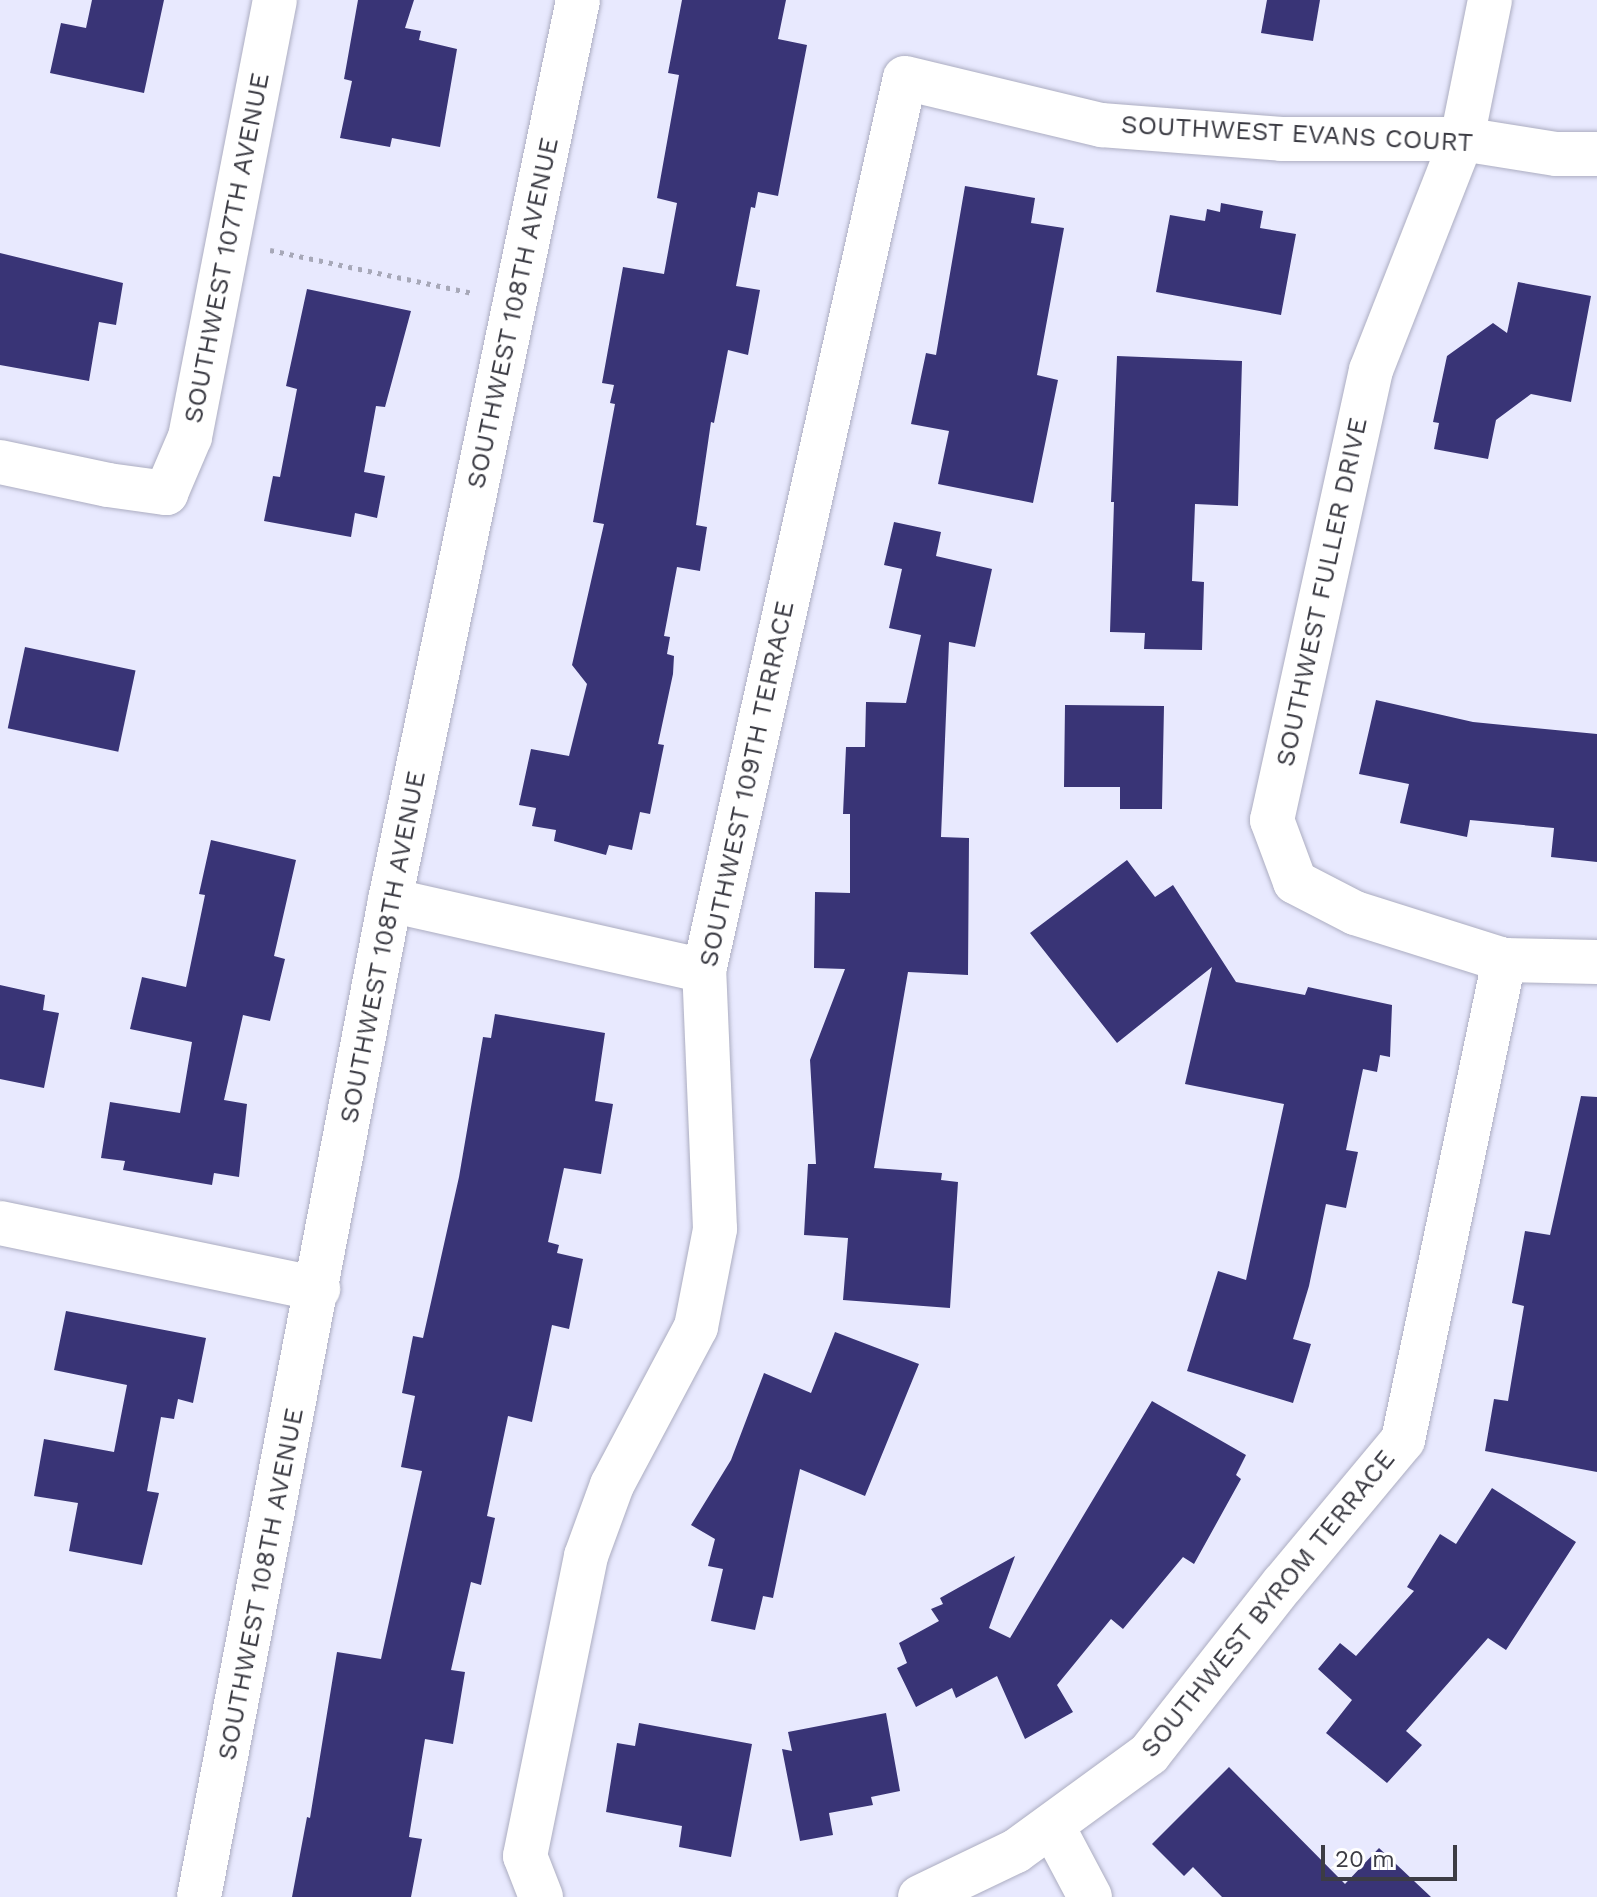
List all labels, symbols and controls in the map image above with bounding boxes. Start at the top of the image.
street label: SOUTHWEST 107TH AVENUE [177,69,277,427]
street label: SOUTHWEST EVANS COURT [1120,109,1474,159]
street label: SOUTHWEST 108TH AVENUE [460,133,566,493]
street label: SOUTHWEST FULLER DRIVE [1270,414,1374,770]
street label: SOUTHWEST 109TH TERRACE [693,597,801,971]
street label: SOUTHWEST 108TH AVENUE [333,767,433,1127]
street label: SOUTHWEST 108TH AVENUE [211,1404,311,1764]
street label: SOUTHWEST BYROM TERRACE [1134,1444,1402,1764]
scale bar [1325,1829,1461,1879]
text: 20 m [1335,1845,1395,1873]

